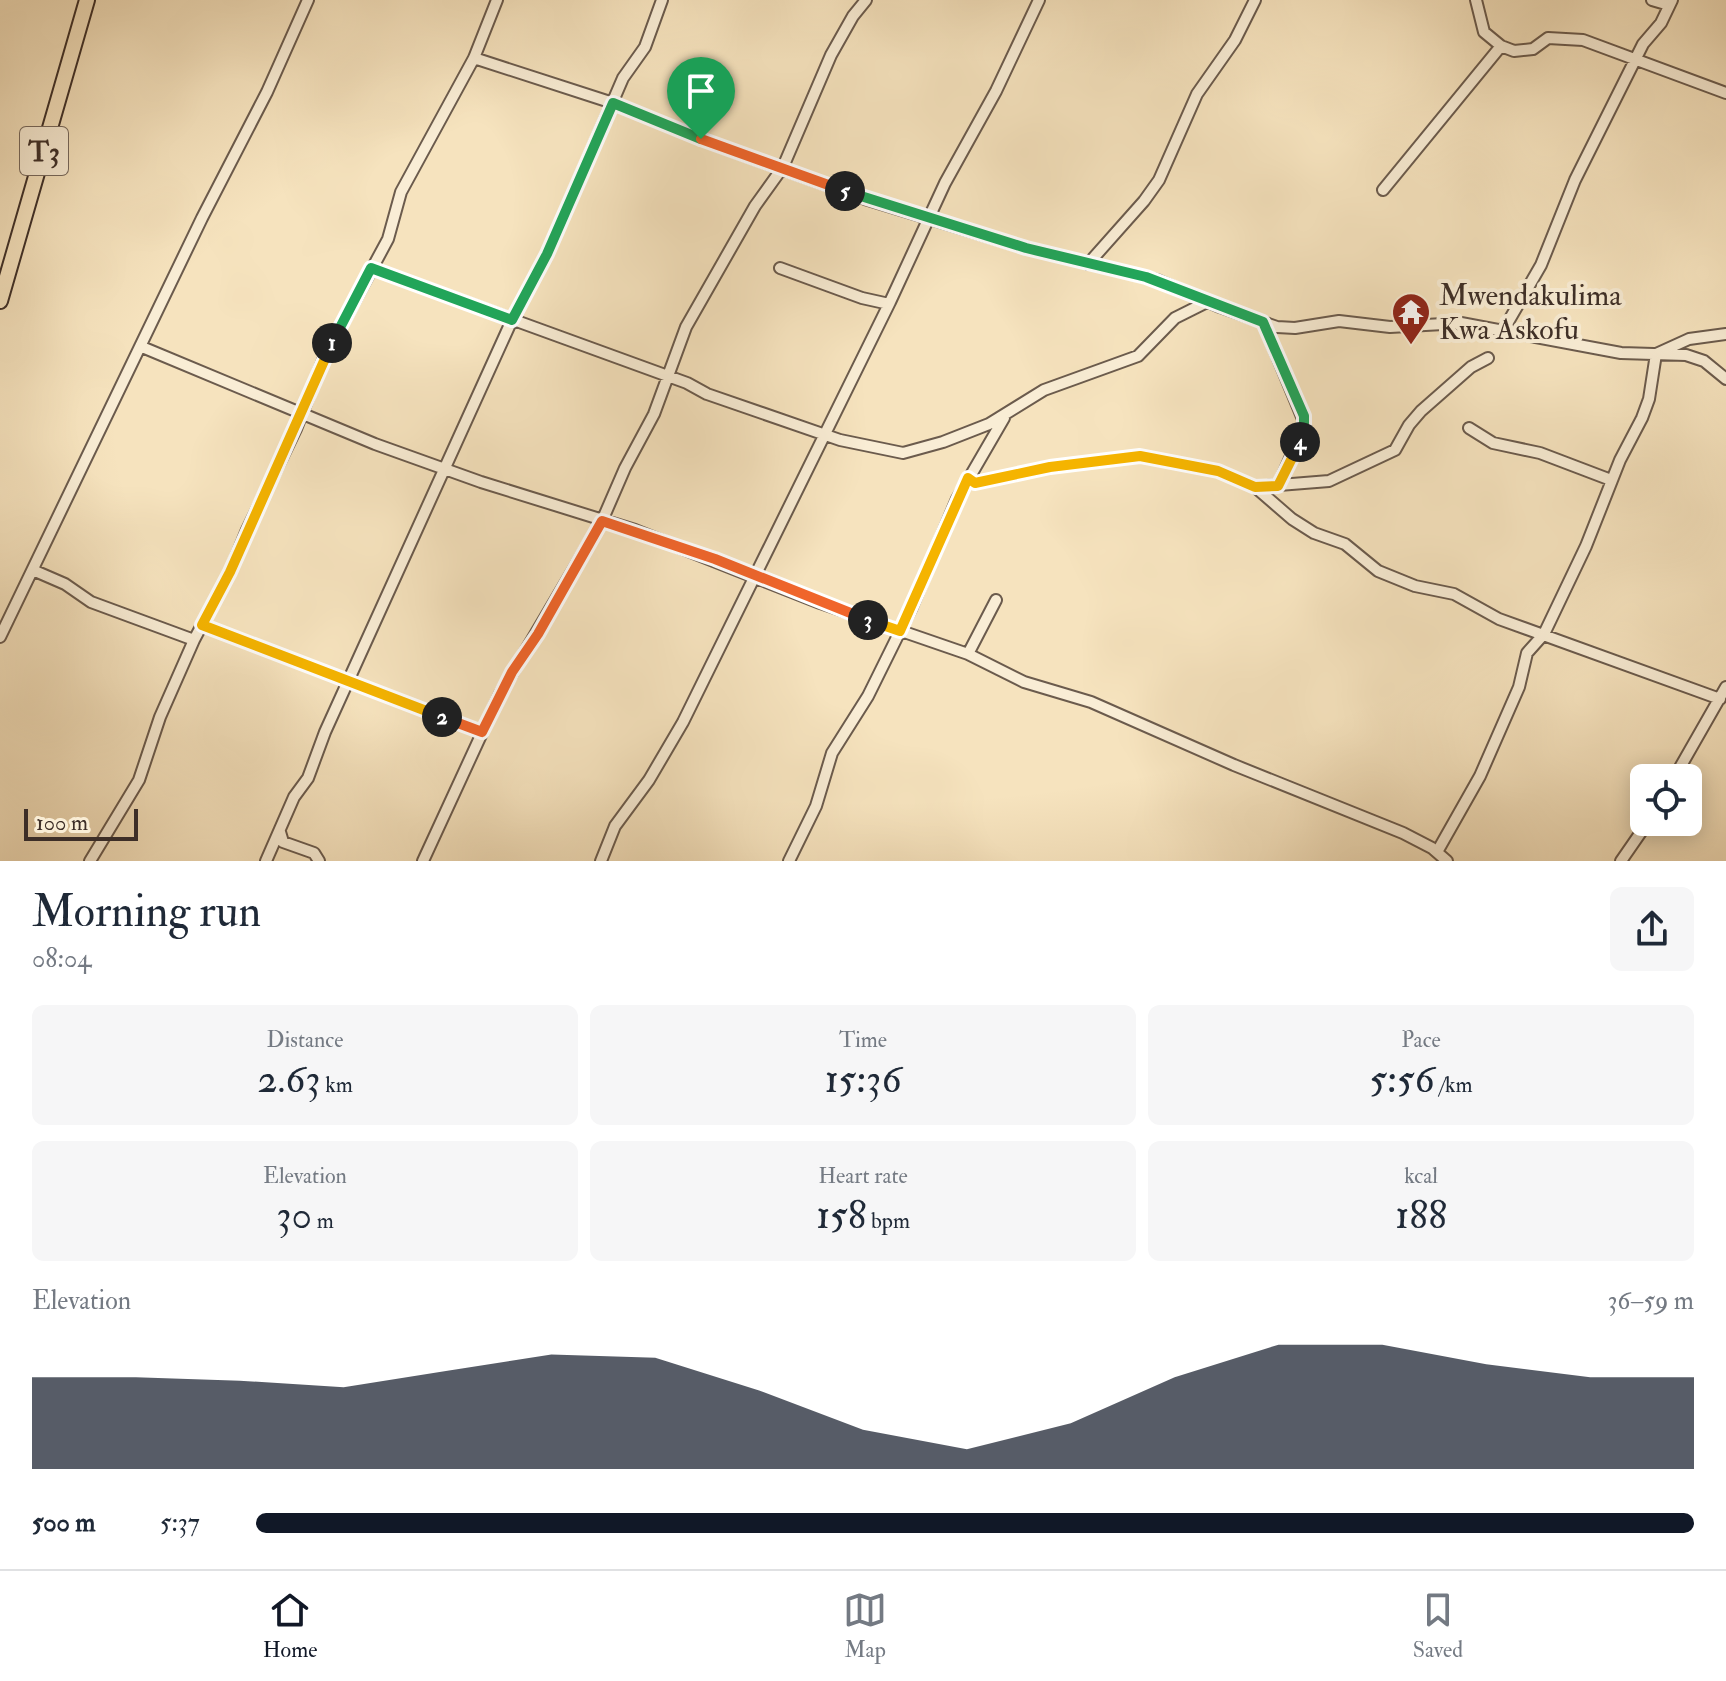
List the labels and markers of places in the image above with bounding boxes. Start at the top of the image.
pin [667,57,735,139]
pin: 5 [825,171,865,211]
place label: Mwendakulima Kwa Askofu [1439,277,1622,348]
temple icon: Mwendakulima Kwa Askofu [1390,291,1432,346]
pin: 1 [312,323,352,363]
pin: 4 [1280,422,1320,462]
pin: 3 [848,600,888,640]
pin: 2 [422,697,462,737]

